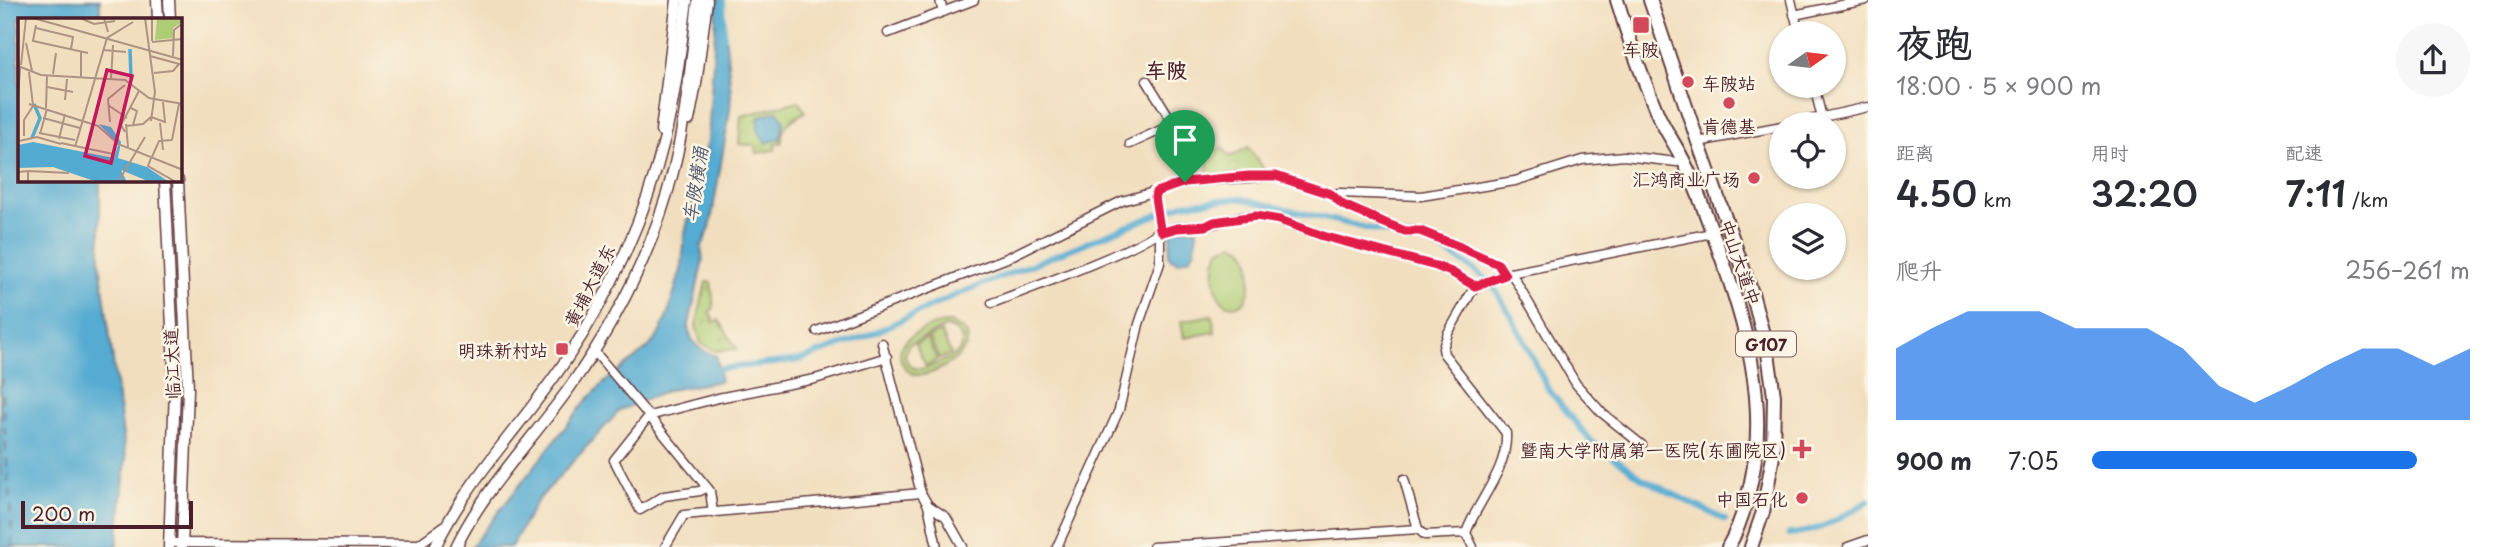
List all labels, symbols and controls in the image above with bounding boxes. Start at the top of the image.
text: 夜跑 [1896,13,1972,70]
marker: 车陂 [1631,15,1651,35]
inset map [18,18,182,182]
north arrow [1769,21,1846,98]
map controls [1769,21,1846,280]
button: share [2396,23,2470,97]
place label: 车陂 [1623,35,1659,62]
district label: 车陂 [1145,53,1187,85]
text: 18:00 · 5 × 900 m [1896,68,2101,103]
place label: 车陂站 [1702,69,1756,96]
marker: 车陂站 [1680,74,1696,90]
marker: 肯德基 [1721,95,1737,111]
pin [1155,110,1215,182]
place label: 肯德基 [1702,112,1756,139]
button: locate [1769,112,1846,189]
icon: arrive [1166,121,1204,159]
text: 距离 [1896,138,1934,166]
text: 用时 [2091,138,2129,166]
text: 配速 [2285,138,2323,166]
water label: 车陂横涌 [674,143,714,224]
place label: 汇鸿商业广场 [1632,165,1740,192]
text: 4.50 [1896,166,1977,219]
text: 32:20 [2091,166,2198,219]
text: 7:11 [2285,166,2346,219]
marker: 汇鸿商业广场 [1746,170,1762,186]
text: km [1977,185,2012,213]
text: /km [2346,185,2388,213]
button: layers [1769,203,1846,280]
street label: 中山大道中 [1714,215,1768,309]
street label: 黄埔大道东 [557,239,621,331]
text: 爬升 [1896,252,1942,287]
text: 256–261 m [2345,252,2470,287]
street label: 临江大道 [156,328,186,400]
road number: G107 [1736,332,1796,356]
place label: 明珠新村站 [458,336,548,363]
marker: 明珠新村站 [554,341,570,357]
place label: 暨南大学附属第一医院(东圃院区) [1520,436,1786,463]
marker: 暨南大学附属第一医院(东圃院区) [1792,439,1812,459]
text: 900 m [1896,443,1972,478]
text: 7:05 [2008,443,2059,478]
place label: 中国石化 [1716,485,1788,512]
marker: 中国石化 [1794,490,1810,506]
scale bar [21,498,192,530]
text: 200 m [32,499,95,527]

